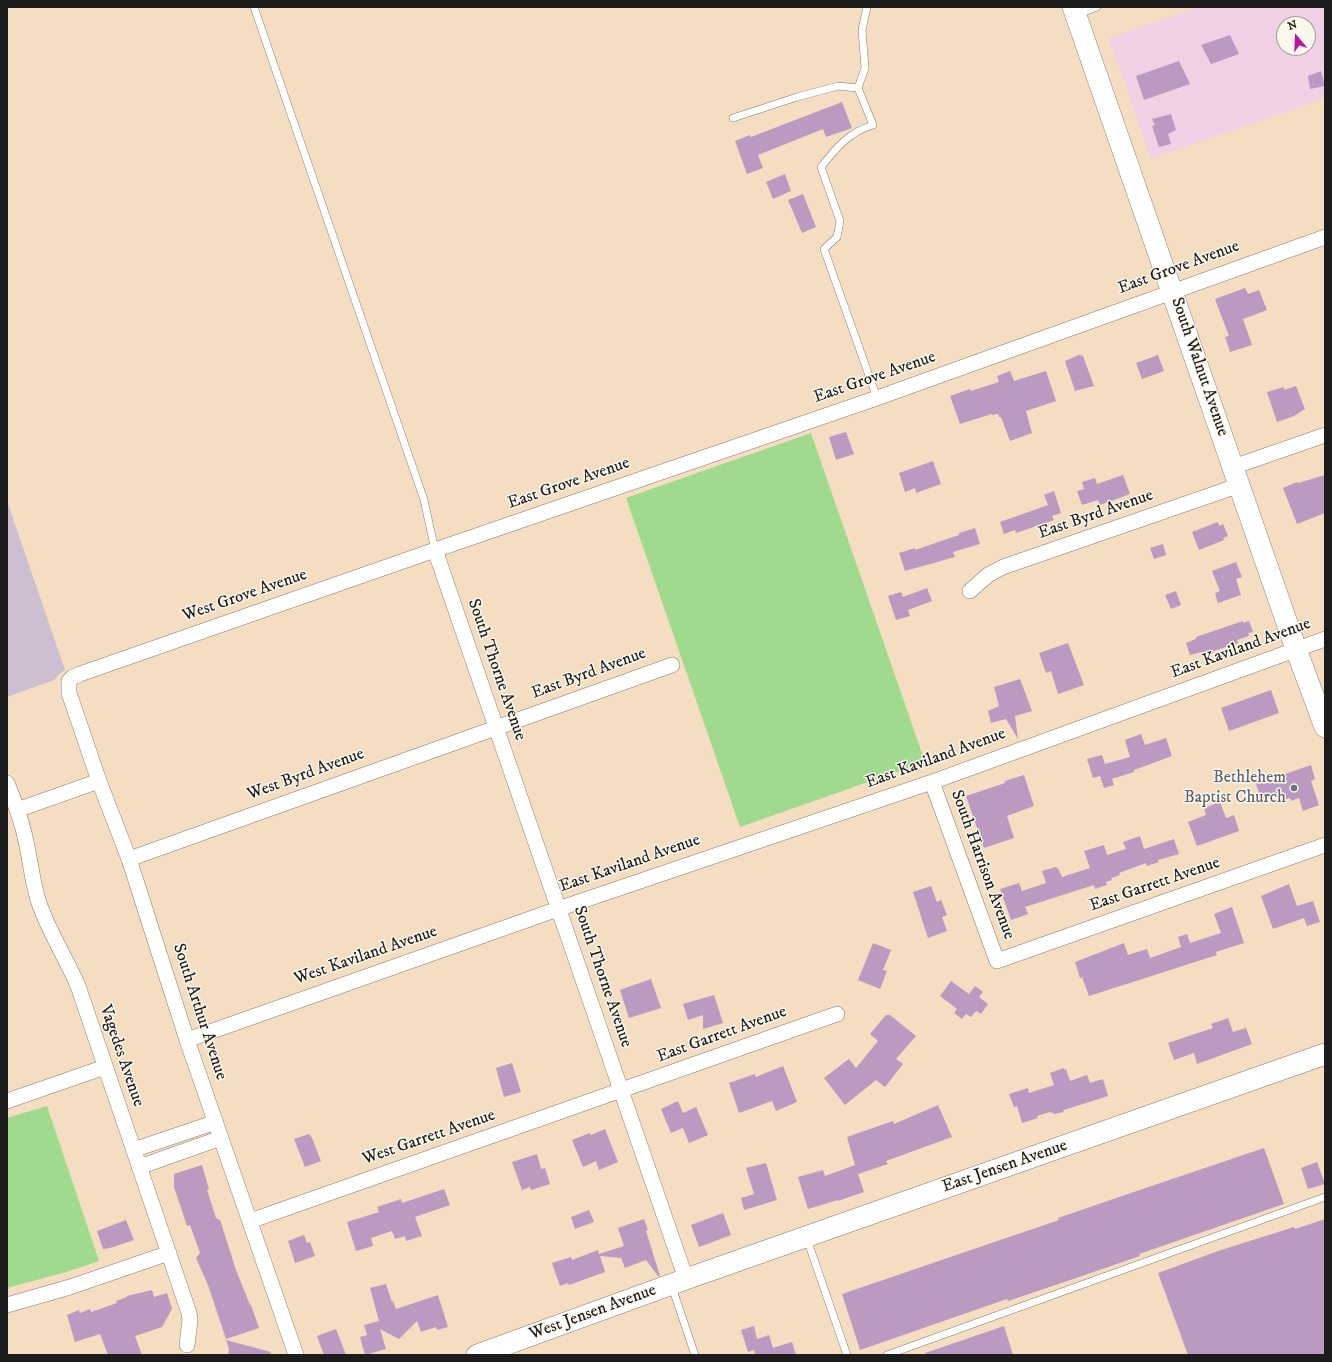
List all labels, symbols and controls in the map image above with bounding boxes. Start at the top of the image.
north arrow [1276,16,1316,56]
text: N [1286,18,1299,34]
street label: East Grove Avenue [1116,237,1242,299]
street label: South Walnut Avenue [1166,295,1232,439]
street label: East Grove Avenue [811,348,939,408]
street label: East Grove Avenue [505,454,633,514]
street label: East Byrd Avenue [1036,486,1156,544]
street label: West Grove Avenue [180,565,310,627]
street label: South Thorne Avenue [462,597,530,743]
street label: East Kaviland Avenue [1168,614,1314,684]
street label: East Byrd Avenue [529,644,649,704]
street label: East Kaviland Avenue [863,724,1009,794]
street label: West Byrd Avenue [245,744,367,806]
place label: Bethlehem Baptist Church [1184,768,1286,808]
marker: Bethlehem Baptist Church [1289,783,1299,793]
street label: South Harrison Avenue [945,788,1019,942]
street label: East Kaviland Avenue [557,830,703,898]
street label: East Garrett Avenue [1087,853,1223,917]
street label: South Thorne Avenue [568,904,636,1050]
street label: West Kaviland Avenue [292,922,440,990]
street label: South Arthur Avenue [167,941,231,1083]
street label: East Garrett Avenue [654,1002,790,1068]
street label: Vagedes Avenue [94,1003,148,1109]
street label: West Garrett Avenue [360,1106,498,1170]
street label: East Jensen Avenue [940,1136,1070,1198]
street label: West Jensen Avenue [527,1281,659,1345]

